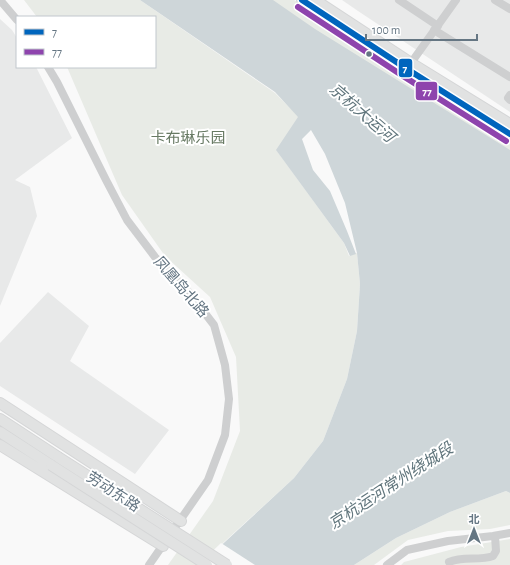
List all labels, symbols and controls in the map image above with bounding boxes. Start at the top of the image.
legend [16,16,156,68]
scale bar [366,16,477,42]
text: 100 m [372,24,400,36]
text: 7 [52,26,57,38]
text: 77 [52,46,62,58]
unlabelled marker [364,49,374,59]
line badge: 7 [398,58,413,78]
text: 7 [403,63,408,74]
water label: 京杭大运河 [327,80,400,147]
line badge: 77 [415,81,438,101]
text: 77 [422,86,432,97]
park label: 卡布琳乐园 [150,130,226,146]
street label: 凤凰岛北路 [151,252,213,320]
water label: 京杭运河常州绕城段 [326,438,457,532]
street label: 劳动东路 [84,469,143,515]
north arrow [454,509,494,549]
text: 北 [469,514,480,525]

